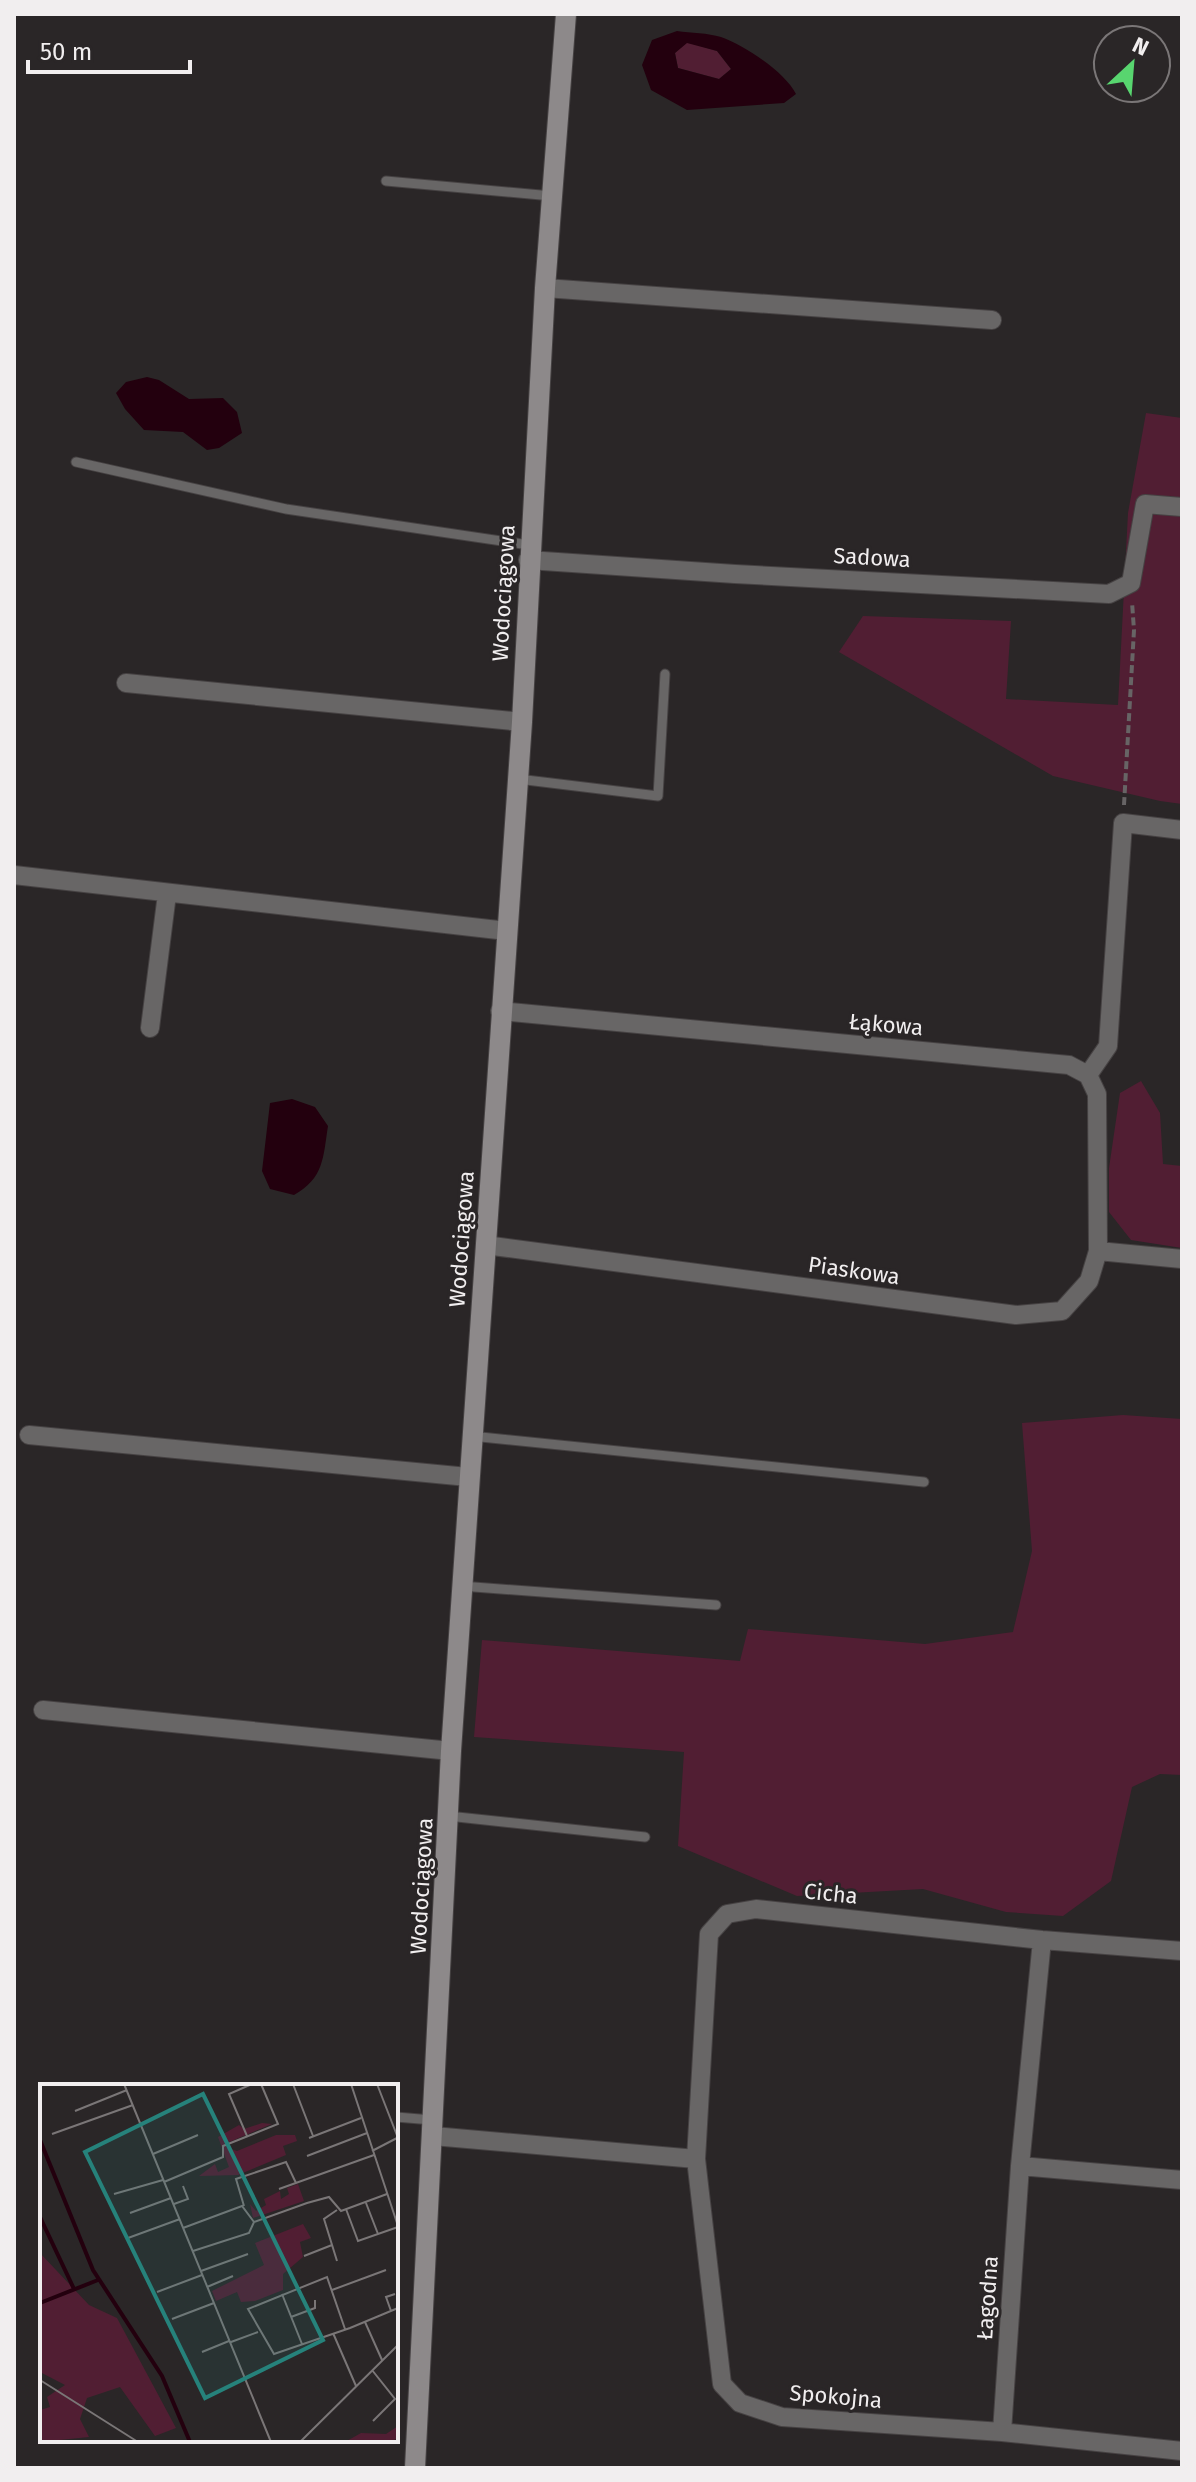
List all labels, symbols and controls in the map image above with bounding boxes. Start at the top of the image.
scale bar [28,24,190,74]
north arrow [1092,24,1172,104]
text: N [1128,31,1153,62]
text: 50 m [40,38,92,66]
street label: Wodociągowa [486,524,521,662]
street label: Sadowa [833,542,911,573]
street label: Łąkowa [848,1008,924,1041]
street label: Wodociągowa [443,1170,480,1308]
street label: Piaskowa [806,1251,902,1290]
street label: Wodociągowa [404,1817,439,1955]
street label: Cicha [803,1877,859,1910]
inset map [40,2084,398,2442]
street label: Łagodna [971,2255,1004,2341]
street label: Spokojna [789,2379,883,2414]

